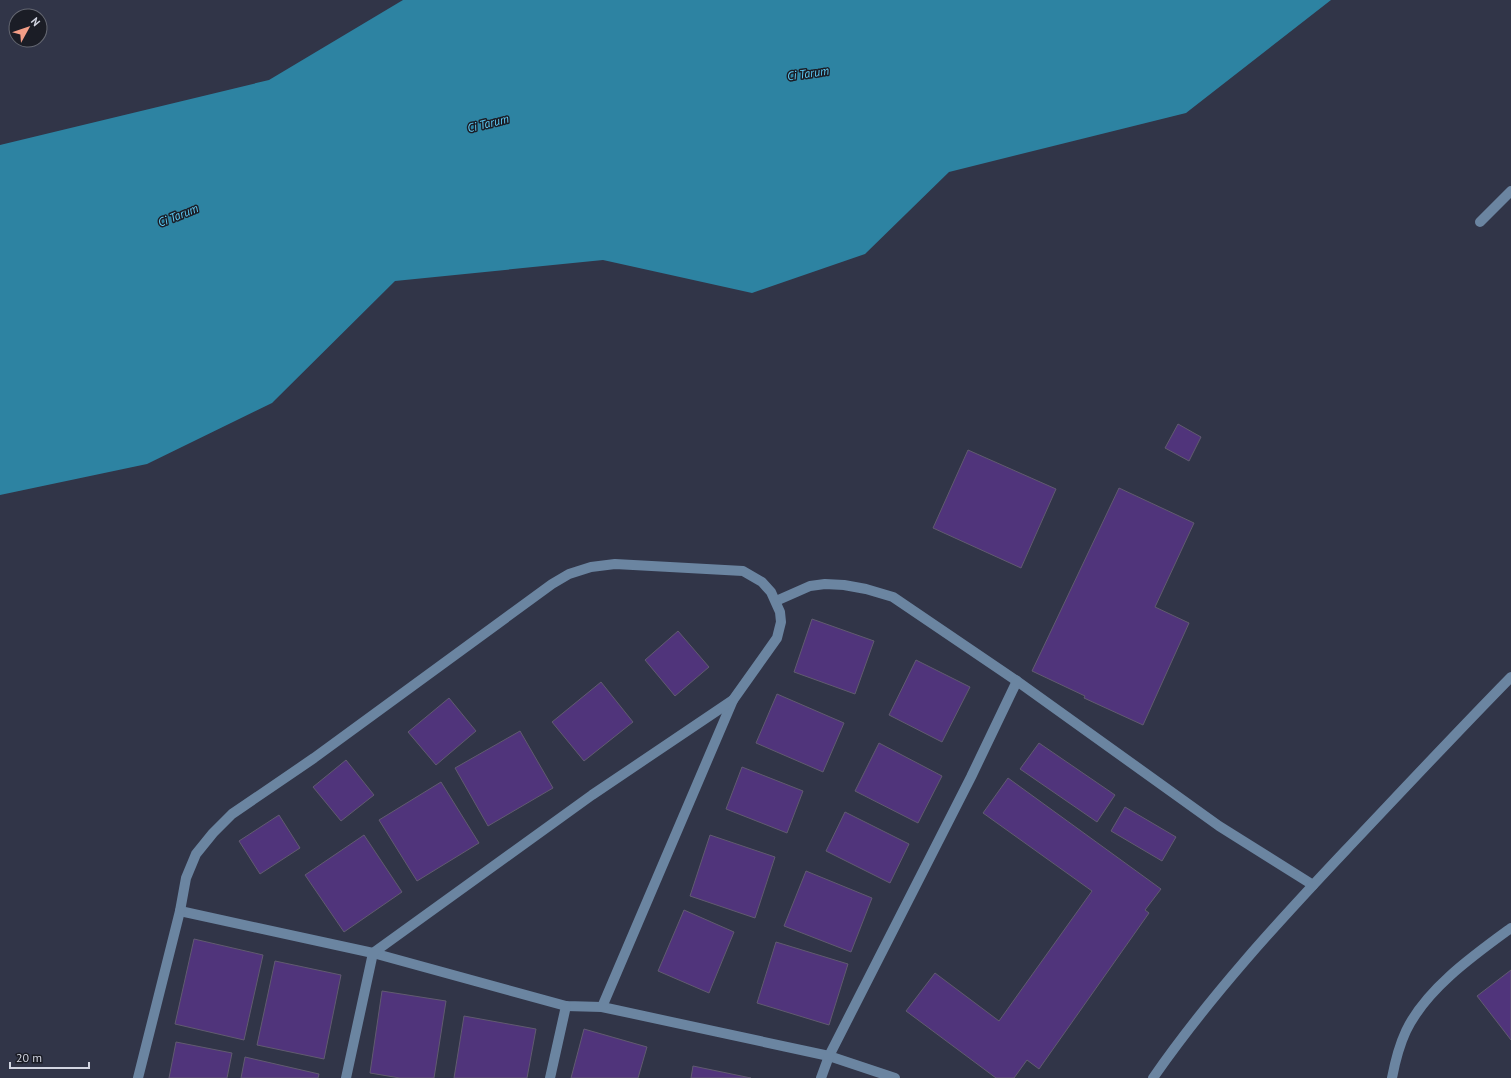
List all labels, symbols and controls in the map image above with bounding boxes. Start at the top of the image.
north arrow [8,8,48,48]
text: N [28,14,43,29]
water label: Ci Tarum [786,63,830,83]
water label: Ci Tarum [466,111,510,135]
water label: Ci Tarum [156,200,200,230]
scale bar [10,1044,89,1070]
text: 20 m [16,1050,42,1065]

